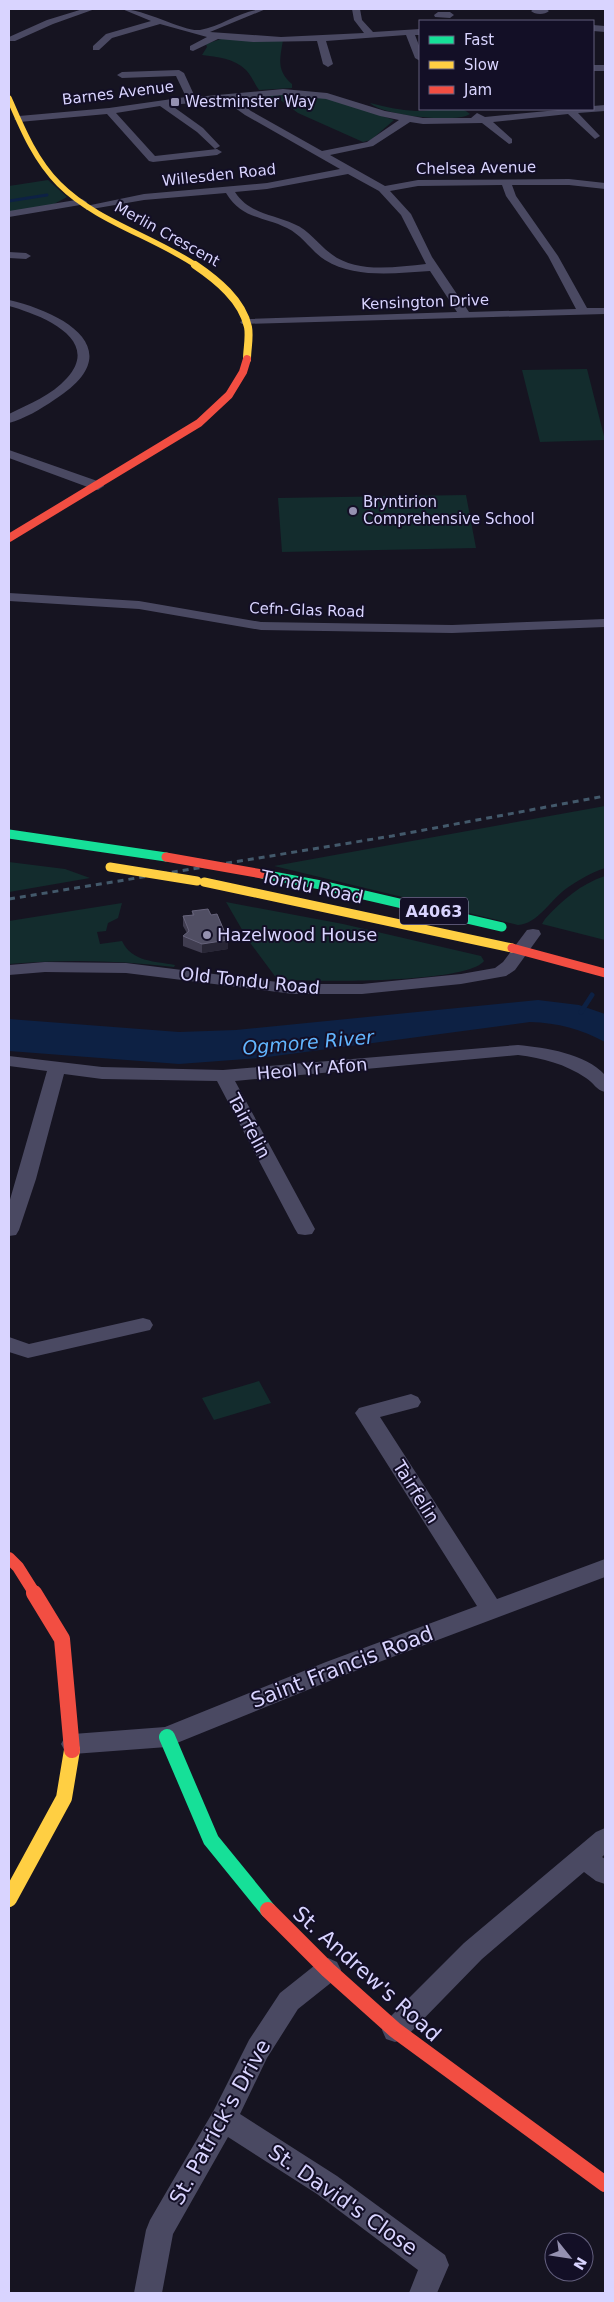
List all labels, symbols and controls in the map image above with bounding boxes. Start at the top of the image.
legend [419,20,594,110]
text: Fast [464,31,494,49]
text: Slow [464,56,499,74]
street label: Barnes Avenue [61,77,175,109]
text: Jam [463,81,492,99]
place label: Westminster Way [185,93,316,111]
marker: Westminster Way [169,96,181,108]
street label: Chelsea Avenue [416,158,536,178]
street label: Willesden Road [161,160,277,190]
street label: Merlin Crescent [111,198,223,270]
street label: Kensington Drive [361,291,489,313]
place label: Bryntirion Comprehensive School [363,493,535,528]
marker: Bryntirion Comprehensive School [347,505,359,517]
street label: Cefn-Glas Road [249,599,365,621]
street label: Tondu Road [258,865,365,908]
road number: A4063 [400,898,468,924]
place label: Hazelwood House [217,924,377,945]
marker: Hazelwood House [201,929,213,941]
street label: Old Tondu Road [179,963,321,998]
water label: Ogmore River [241,1025,376,1059]
street label: Heol Yr Afon [256,1053,368,1084]
street label: Tairfelin [223,1089,275,1162]
street label: Tairfelin [388,1456,444,1527]
street label: Saint Francis Road [247,1621,437,1713]
street label: St. Andrew's Road [288,1901,446,2047]
street label: St. Patrick's Drive [165,2035,275,2209]
street label: St. David's Close [264,2140,422,2260]
north arrow [544,2232,594,2282]
text: N [570,2254,590,2273]

